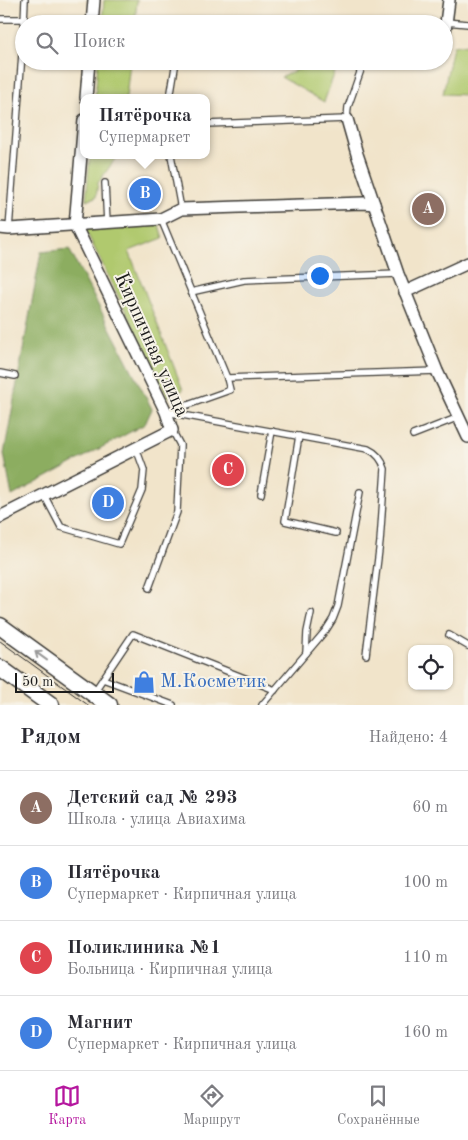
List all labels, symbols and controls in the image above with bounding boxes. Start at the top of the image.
search box [15,15,453,70]
icon: search [33,29,61,57]
text: Поиск [73,33,125,52]
popup [80,94,210,159]
text: Пятёрочка [98,107,192,126]
text: Супермаркет [98,130,190,146]
pin: B [129,175,161,213]
pin: A [412,190,444,228]
your location [307,263,333,289]
street label: Кирпичная улица [110,270,192,420]
pin: C [212,451,244,489]
pin: D [92,484,124,522]
map controls [408,645,453,690]
button: locate [408,645,453,690]
one-way arrow [34,651,48,661]
shop icon: М.Косметик [131,669,157,695]
scale bar [15,670,114,693]
place label: М.Косметик [160,672,267,692]
text: 50 m [22,675,53,689]
text: Рядом [20,727,81,748]
text: Найдено: 4 [369,730,448,746]
text: Детский сад № 293 [67,789,238,808]
text: A [30,800,42,816]
text: 60 m [412,800,448,816]
text: Школа · улица Авиахима [67,812,246,828]
text: Пятёрочка [67,864,160,883]
text: B [30,875,42,891]
text: 100 m [403,875,448,891]
text: Супермаркет · Кирпичная улица [67,887,297,903]
text: Поликлиника №1 [67,939,221,958]
text: C [31,950,41,966]
text: 110 m [403,950,448,966]
text: Больница · Кирпичная улица [67,962,273,978]
text: Магнит [67,1014,133,1033]
text: D [30,1025,42,1041]
text: 160 m [403,1025,448,1041]
text: Супермаркет · Кирпичная улица [67,1037,297,1053]
tab: Карта [48,1082,86,1129]
tab: Маршрут [183,1082,240,1129]
tab: Сохранённые [337,1082,420,1129]

